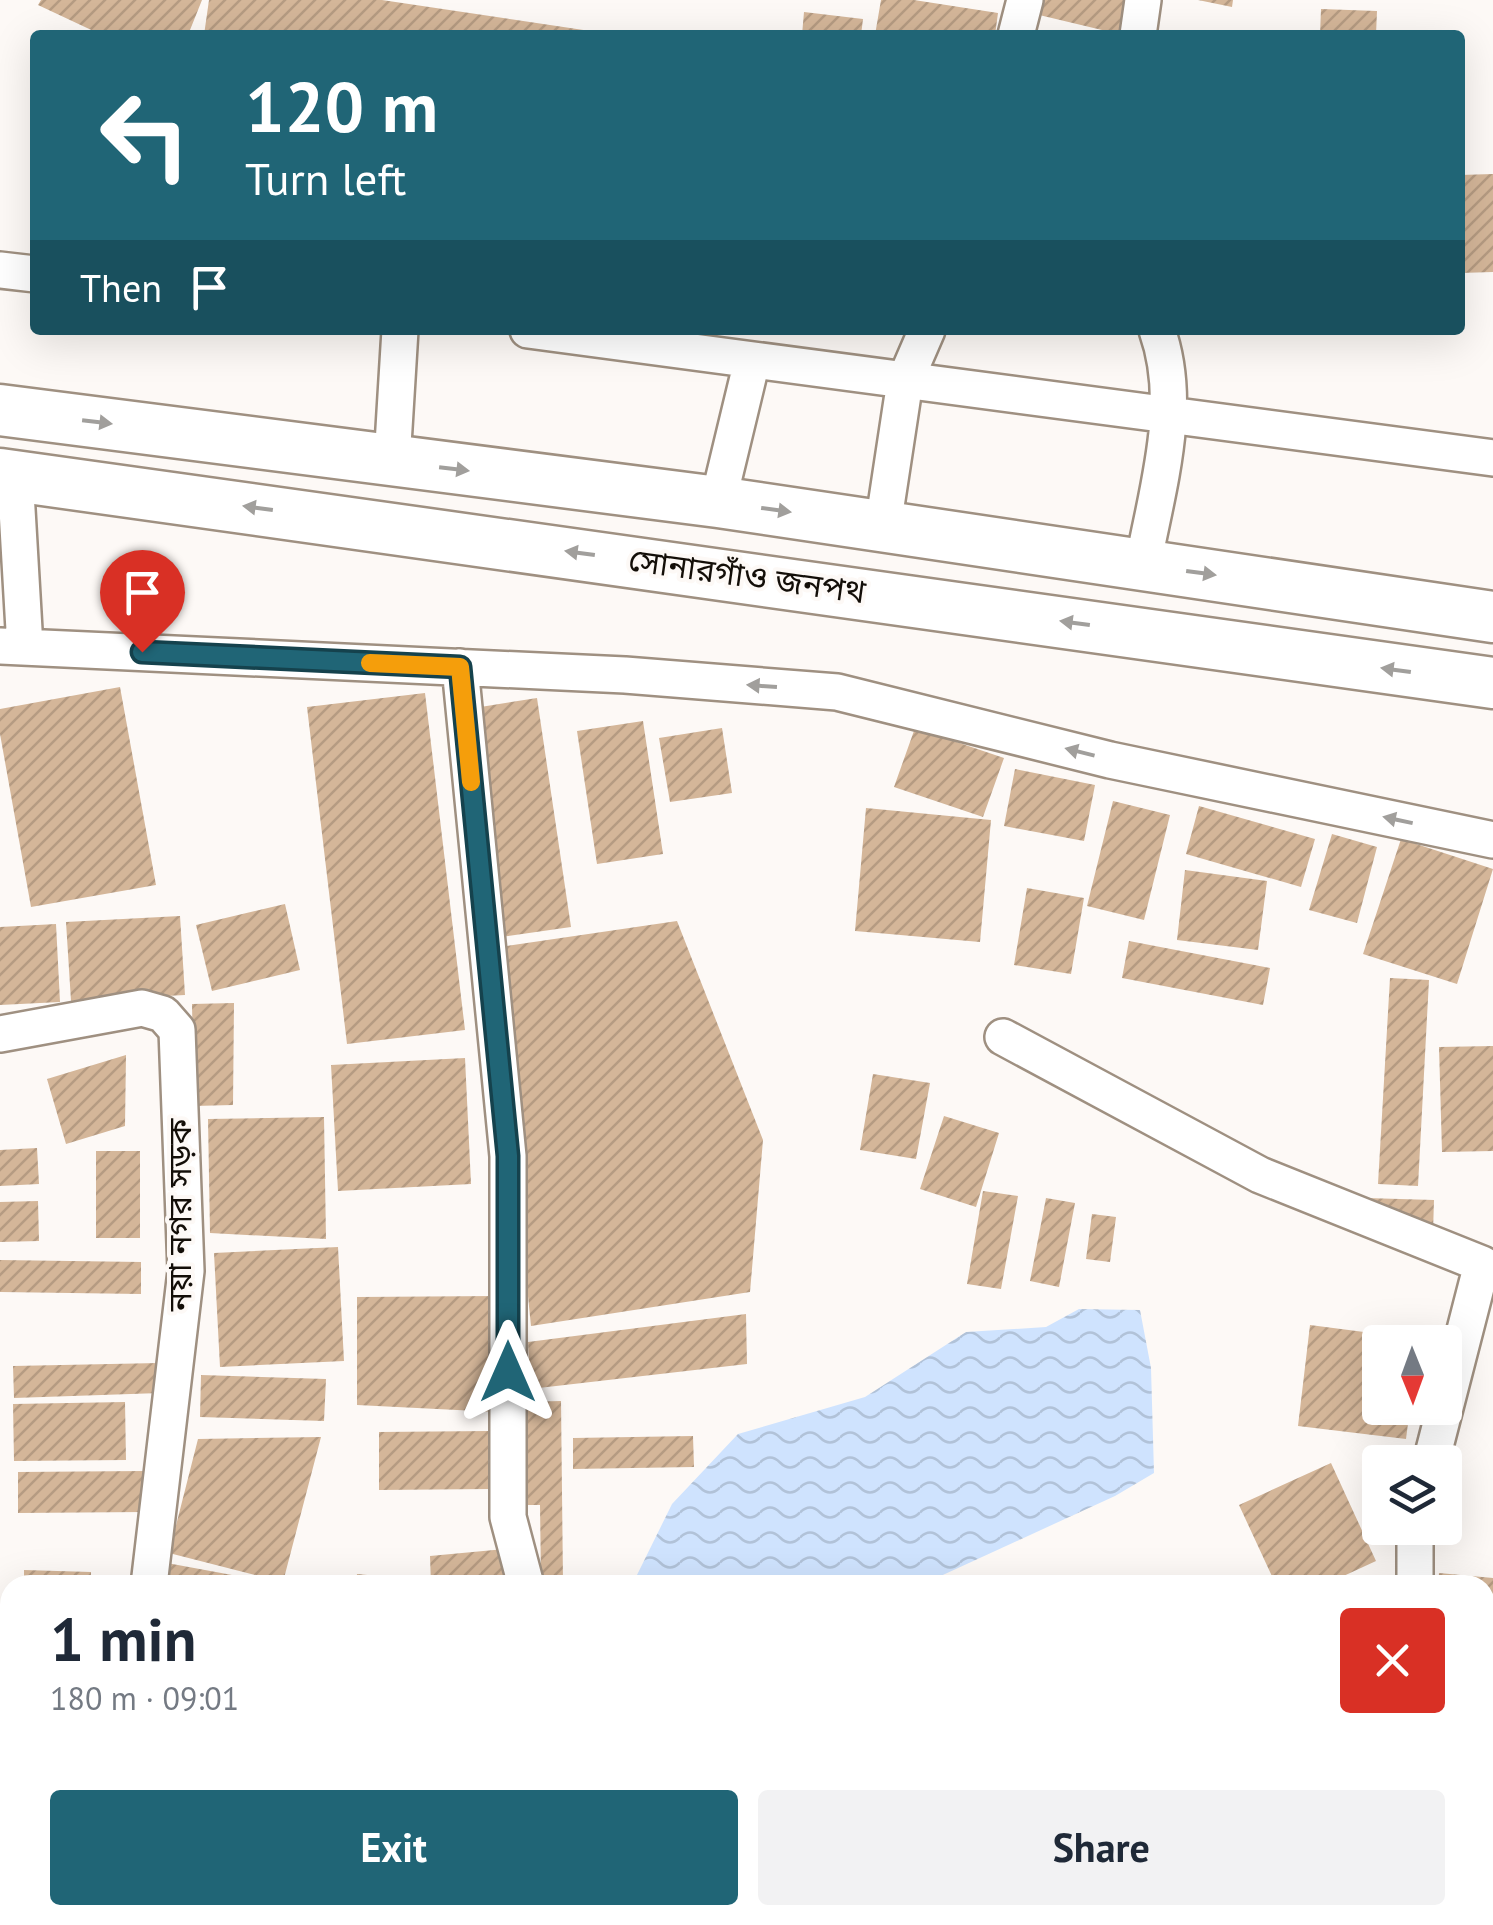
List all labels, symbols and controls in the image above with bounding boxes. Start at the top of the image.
text: 120 m [245,61,438,151]
icon: left [80,70,210,200]
text: Turn left [245,149,406,207]
icon: arrive [182,260,237,315]
text: Then [80,263,162,312]
one-way arrow [81,415,113,431]
one-way arrow [438,461,470,477]
one-way arrow [242,499,273,515]
one-way arrow [761,503,792,519]
street label: সোনারগাঁও জনপথ [626,538,869,612]
one-way arrow [564,544,595,560]
pin [100,550,185,653]
icon: arrive [115,565,170,620]
one-way arrow [1186,566,1218,582]
one-way arrow [1058,615,1090,631]
one-way arrow [1380,661,1412,677]
one-way arrow [746,678,778,694]
one-way arrow [1064,744,1095,760]
one-way arrow [1382,811,1413,827]
street label: নয়া নগর সড়ক [158,1118,200,1312]
position arrow [456,1320,560,1424]
north arrow [1362,1325,1462,1425]
map controls [1362,1325,1462,1545]
button: layers [1362,1445,1462,1545]
text: 1 min [50,1600,196,1678]
button: close [1340,1608,1445,1713]
text: 180 m · 09:01 [50,1677,239,1719]
button: Exit [50,1790,738,1905]
button: Share [758,1790,1445,1905]

